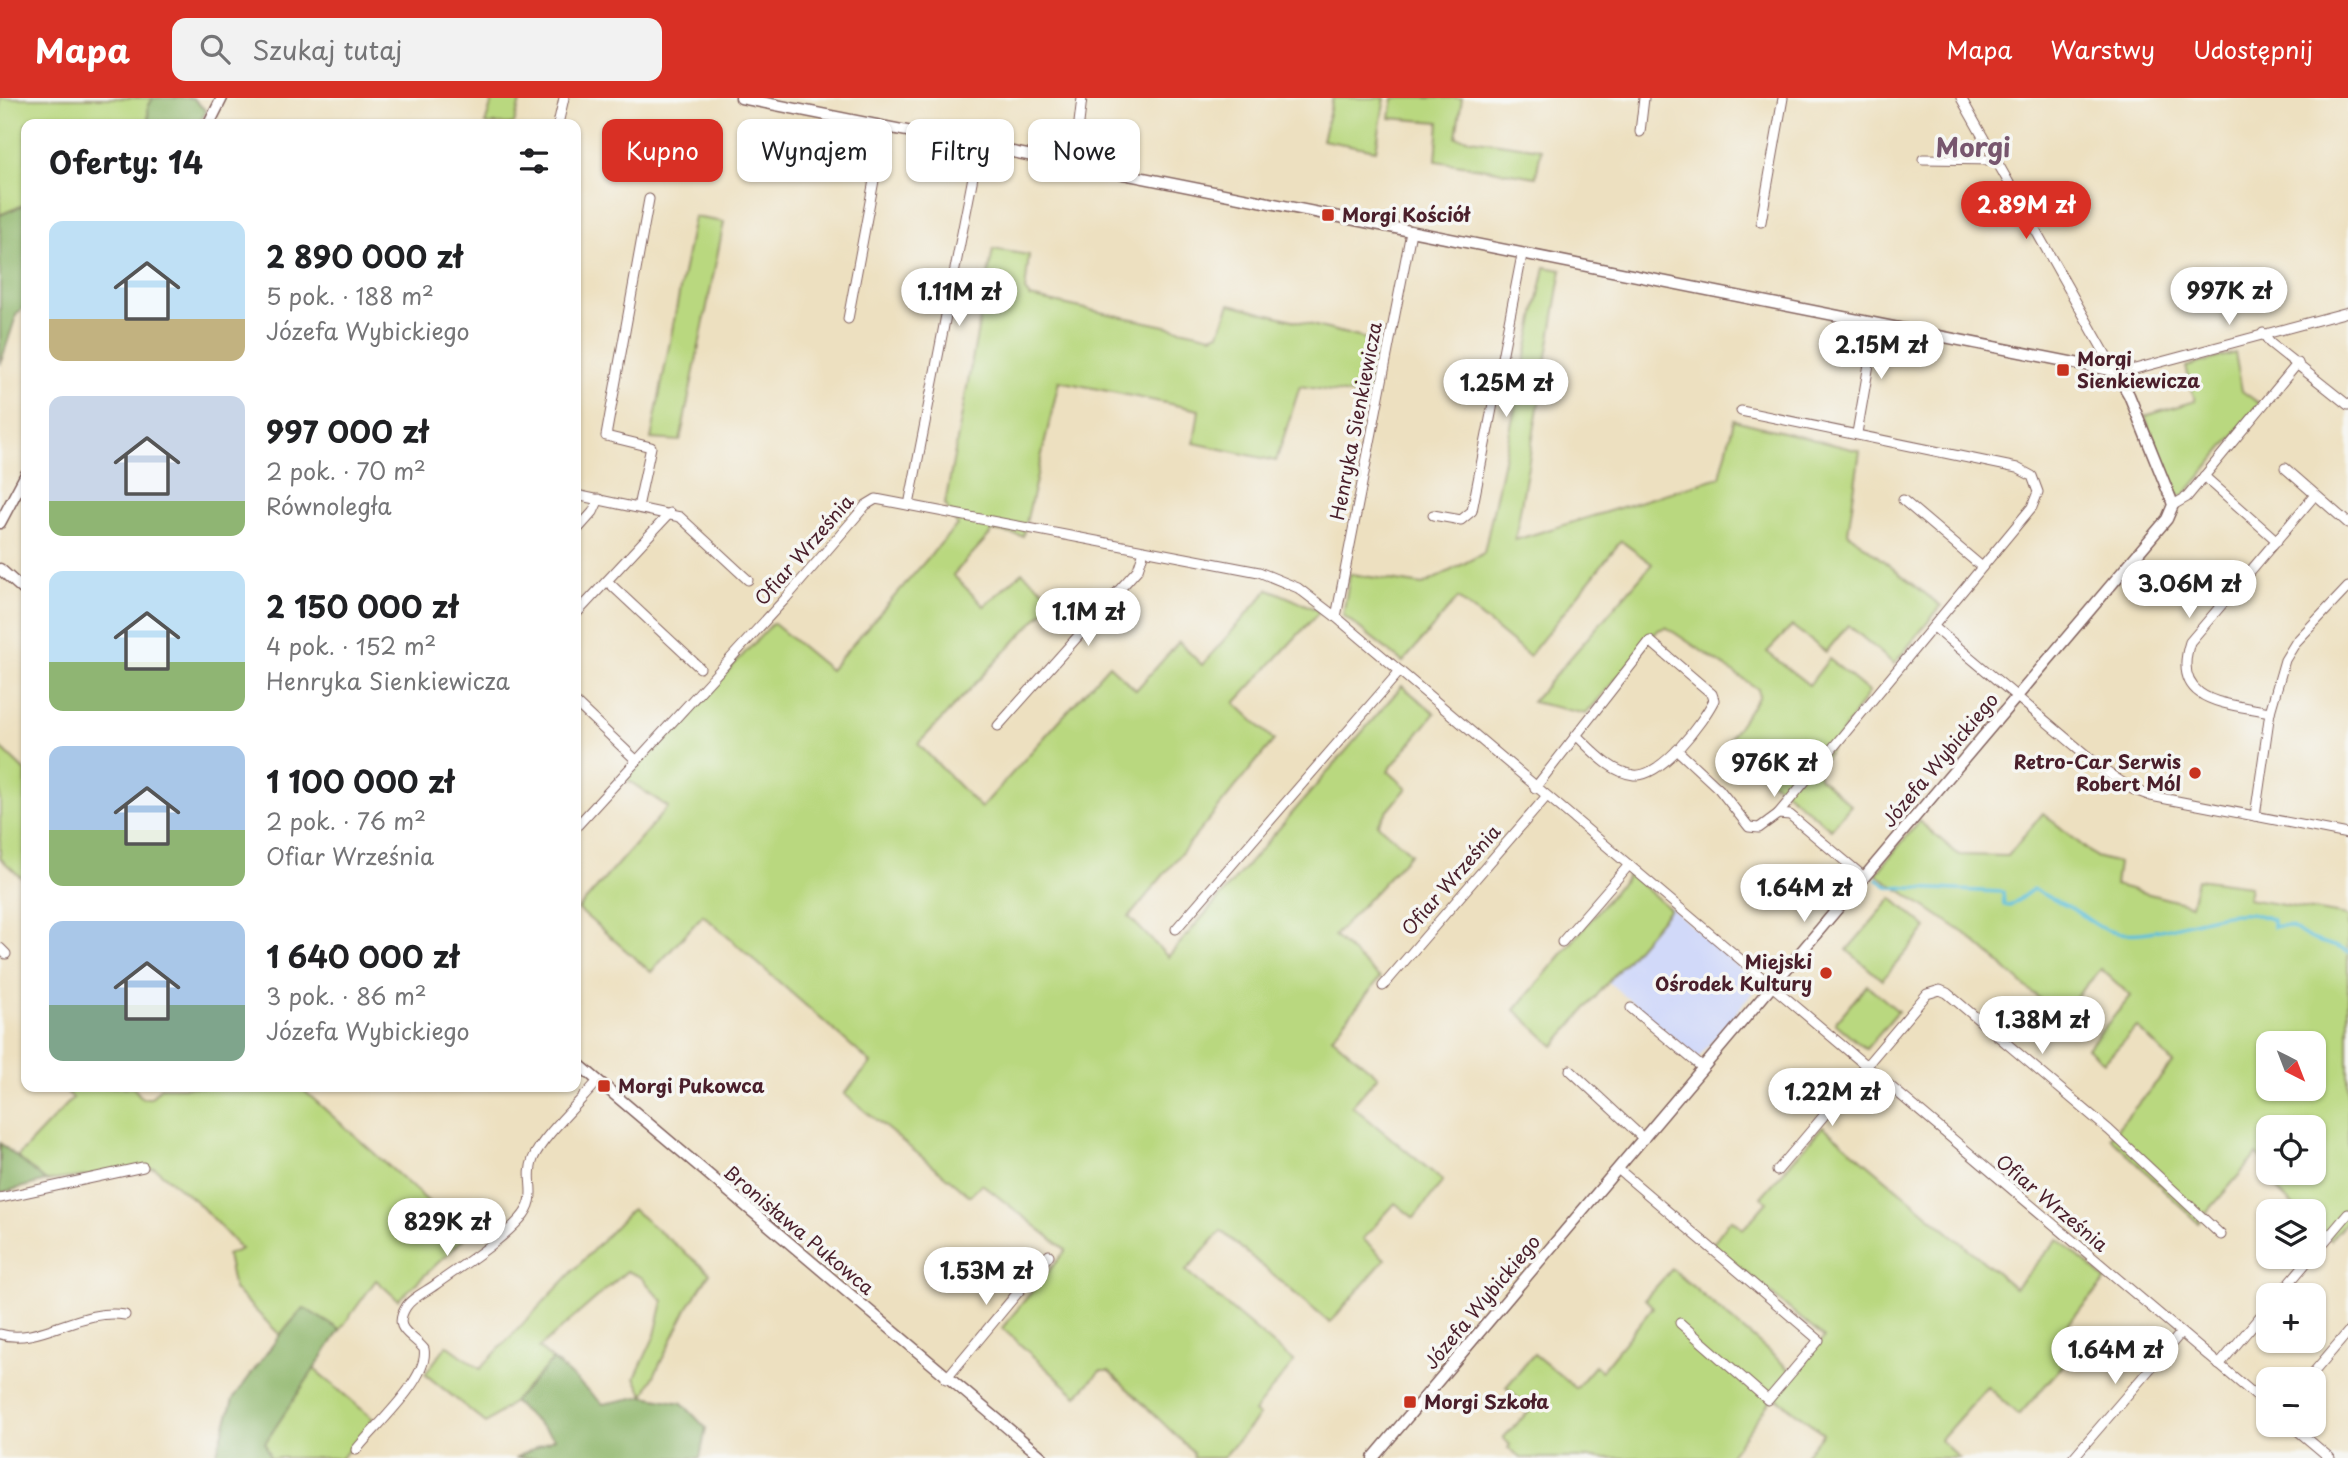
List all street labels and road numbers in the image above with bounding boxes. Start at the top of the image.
street label: Henryka Sienkiewicza [1322,319,1388,522]
street label: Ofiar Września [747,488,860,611]
street label: Józefa Wybickiego [1874,686,2004,833]
street label: Ofiar Września [1394,818,1507,941]
street label: Ofiar Września [1990,1147,2115,1258]
street label: Bronisława Pukowca [718,1158,881,1301]
street label: Józefa Wybickiego [1416,1228,1546,1375]

